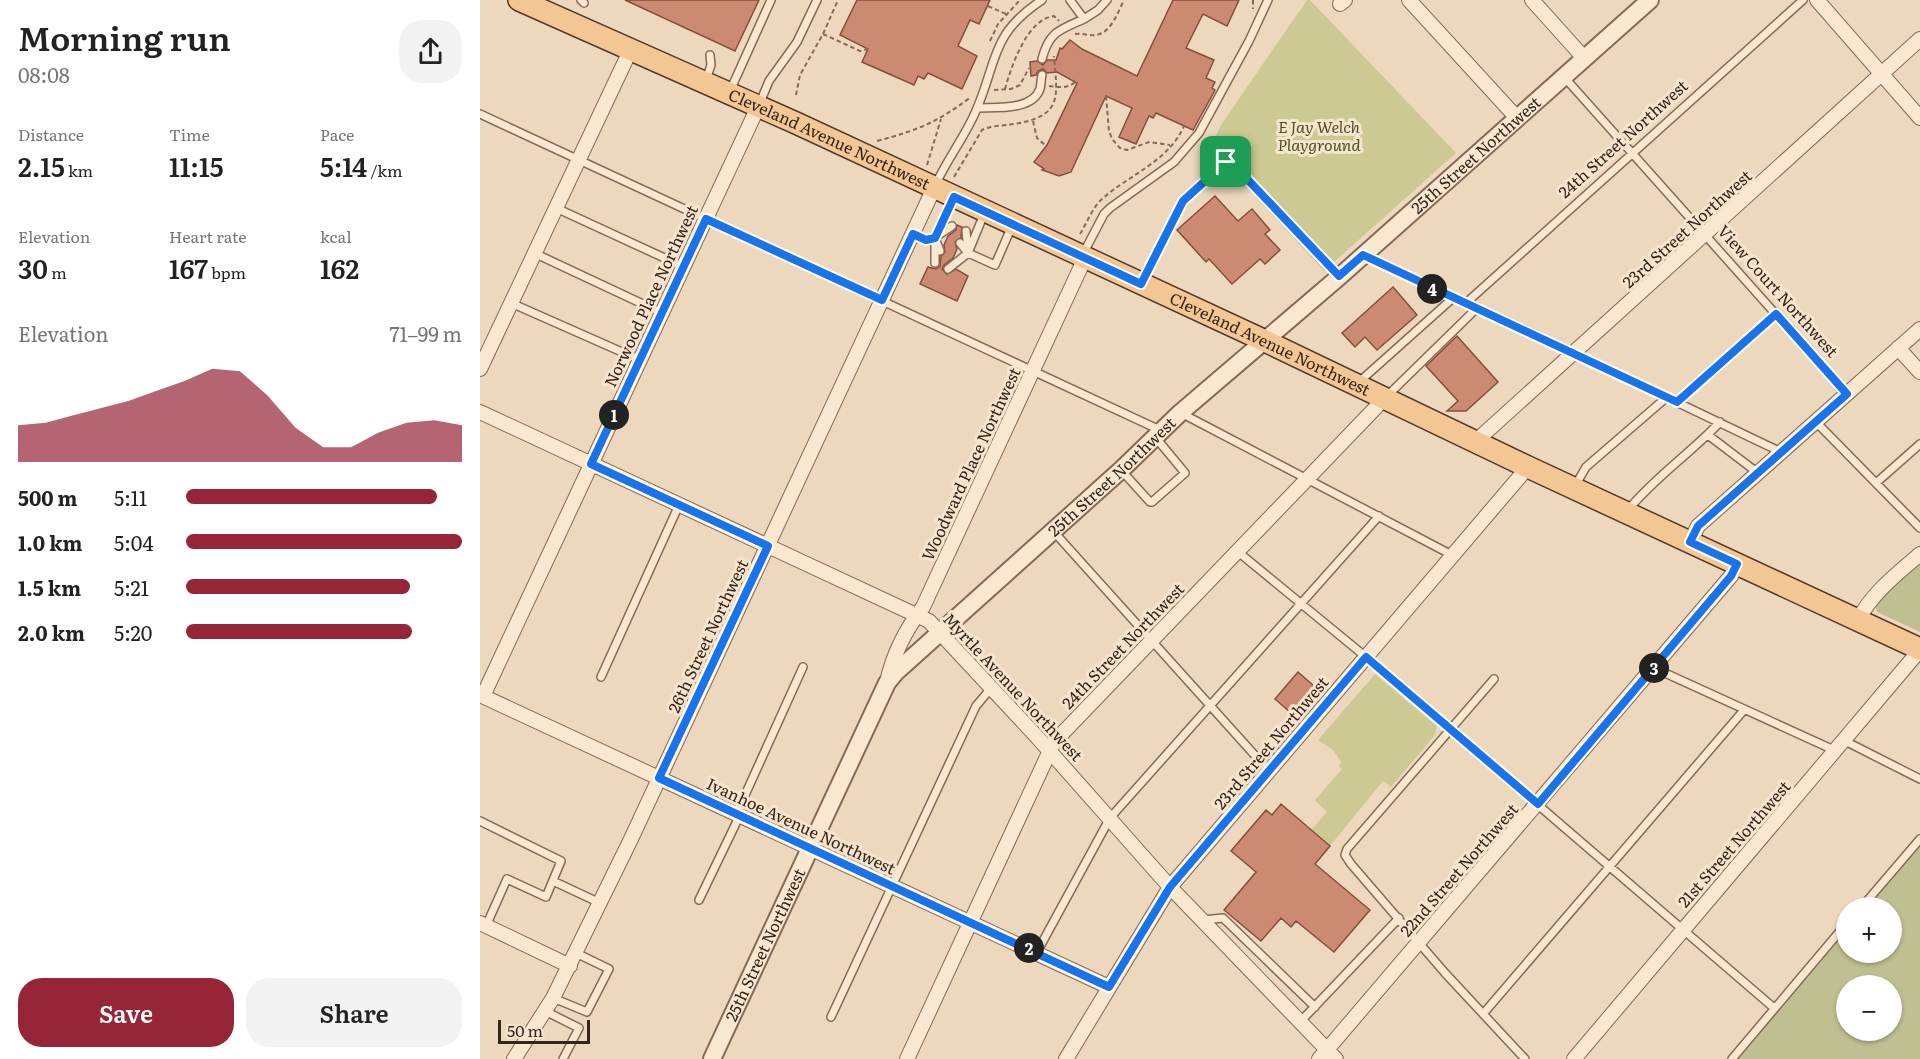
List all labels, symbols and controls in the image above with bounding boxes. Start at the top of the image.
text: Morning run [18,12,231,61]
button: share [399,20,462,83]
text: 08:08 [18,59,70,89]
street label: 24th Street Northwest [1552,73,1693,203]
street label: Cleveland Avenue Northwest [725,82,935,195]
street label: 25th Street Northwest [1405,90,1546,219]
park label: E Jay Welch Playground [1277,114,1361,156]
text: Distance [18,122,84,146]
text: Time [169,122,210,146]
text: Pace [320,122,354,146]
pin [1200,136,1251,187]
icon: arrive [1209,145,1242,178]
text: 2.15 [18,146,65,185]
text: 11:15 [169,146,223,185]
text: 5:14 [320,146,367,185]
text: km [65,158,93,182]
text: /km [367,158,402,182]
street label: 23rd Street Northwest [1616,163,1757,293]
street label: Norwood Place Northwest [597,200,703,391]
street label: View Court Northwest [1713,219,1845,362]
text: Elevation [18,224,90,248]
text: Heart rate [169,224,247,248]
text: kcal [320,224,352,248]
text: 30 [18,248,48,287]
text: 167 [169,248,208,287]
text: 162 [320,248,359,287]
text: m [48,260,67,284]
text: bpm [208,260,246,284]
pin: 4 [1417,274,1447,304]
text: 4 [1427,277,1437,301]
street label: Cleveland Avenue Northwest [1166,285,1375,401]
text: Elevation [18,318,108,348]
text: 71–99 m [389,318,462,348]
street label: Woodward Place Northwest [915,363,1026,564]
pin: 1 [599,400,629,430]
text: 1 [611,403,617,427]
street label: 25th Street Northwest [1042,410,1181,541]
text: 500 m [18,482,77,512]
text: 5:11 [114,482,147,512]
text: 1.0 km [18,527,83,557]
text: 5:04 [114,527,153,557]
street label: 26th Street Northwest [661,554,753,716]
text: 1.5 km [18,572,81,602]
text: 5:21 [114,572,149,602]
street label: 24th Street Northwest [1056,576,1189,714]
street label: Myrtle Avenue Northwest [938,607,1089,766]
text: 2.0 km [18,617,85,647]
text: 5:20 [114,617,152,647]
pin: 3 [1639,653,1669,683]
text: 3 [1650,656,1658,680]
street label: 23rd Street Northwest [1207,670,1333,814]
street label: Ivanhoe Avenue Northwest [703,771,900,880]
street label: 21st Street Northwest [1671,774,1796,912]
street label: 22nd Street Northwest [1394,797,1523,941]
street label: 25th Street Northwest [718,863,811,1025]
map controls [1836,897,1902,1041]
button: + [1836,897,1902,963]
pin: 2 [1014,933,1044,963]
text: 2 [1025,936,1033,960]
button: − [1836,975,1902,1041]
button: Save [18,978,234,1047]
button: Share [246,978,462,1047]
scale bar [498,1017,590,1044]
text: 50 m [507,1018,543,1042]

